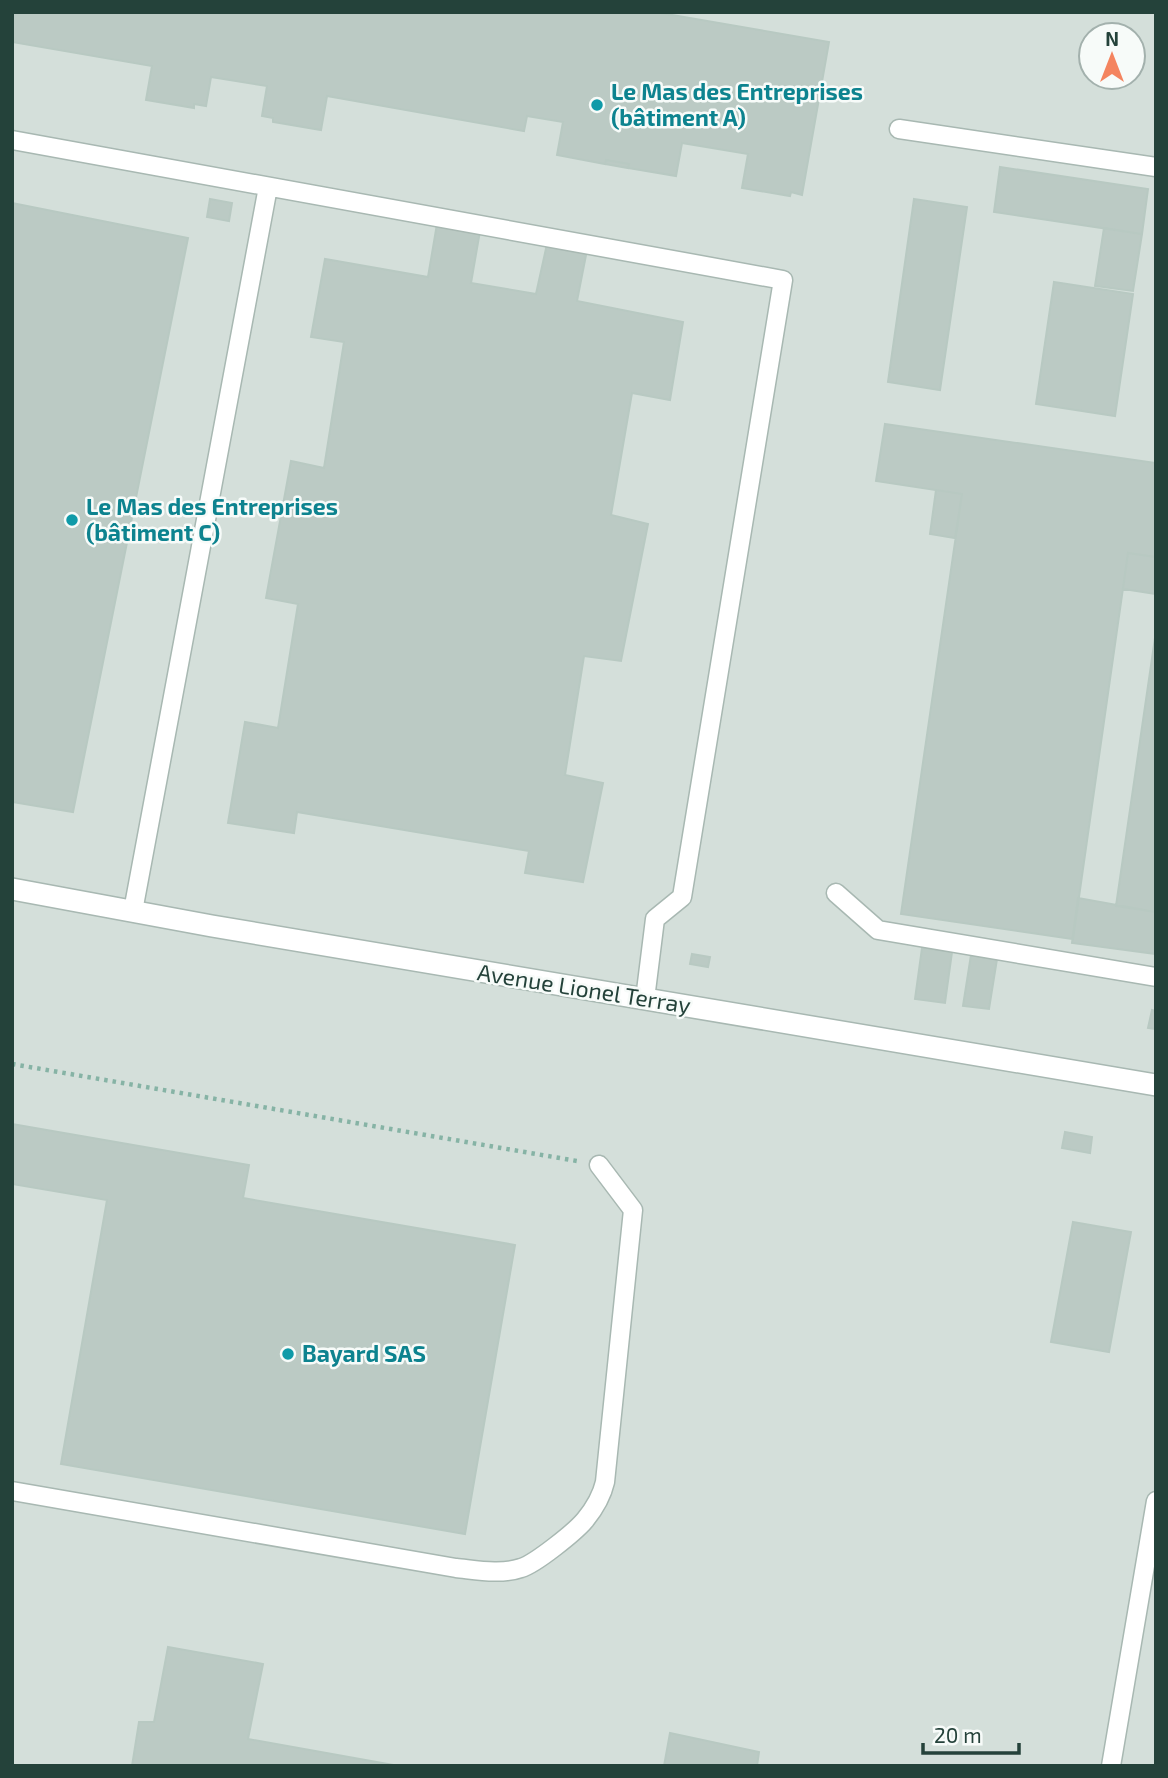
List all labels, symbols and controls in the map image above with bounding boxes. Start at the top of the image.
north arrow [1077,21,1147,91]
text: N [1105,27,1119,50]
place label: Le Mas des Entreprises (bâtiment A) [611,77,863,131]
marker: Le Mas des Entreprises (bâtiment A) [589,97,605,113]
place label: Le Mas des Entreprises (bâtiment C) [86,492,338,546]
marker: Le Mas des Entreprises (bâtiment C) [64,512,80,528]
street label: Avenue Lionel Terray [475,957,693,1019]
place label: Bayard SAS [302,1339,426,1367]
marker: Bayard SAS [280,1346,296,1362]
scale bar [923,1712,1019,1756]
text: 20 m [934,1722,982,1747]

